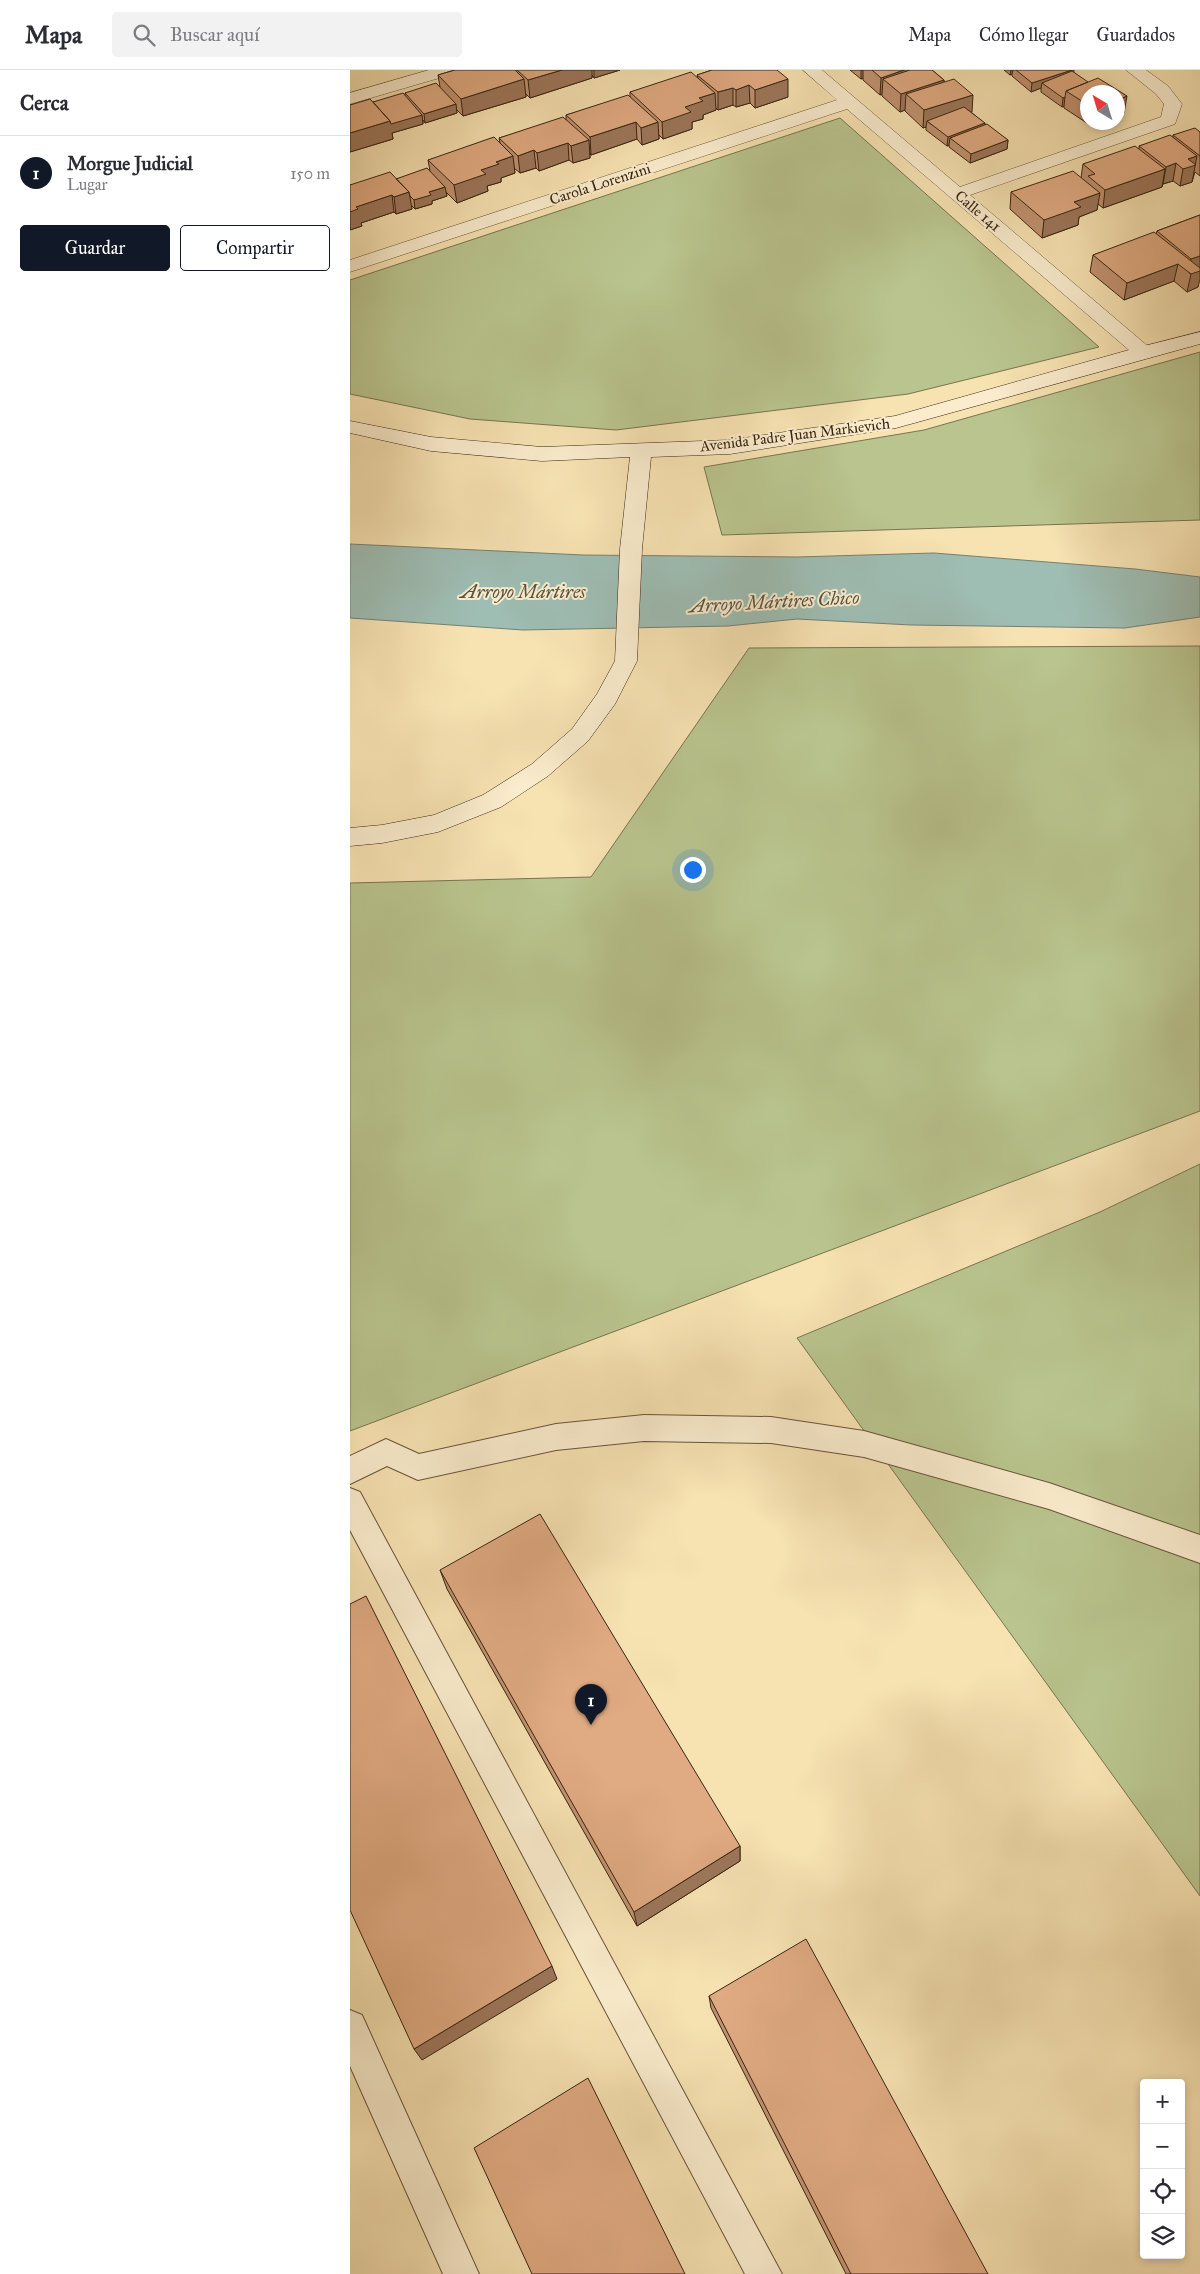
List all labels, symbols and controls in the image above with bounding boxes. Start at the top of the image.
search box [112,12,462,57]
text: Mapa [25,20,82,50]
icon: search [130,21,158,49]
text: Buscar aquí [170,23,259,46]
text: Mapa [908,24,951,46]
text: Cómo llegar [979,24,1069,46]
text: Guardados [1097,24,1175,46]
north arrow [1080,85,1125,130]
text: Cerca [20,90,69,116]
text: Morgue Judicial [67,152,193,175]
street label: Carola Lorenzini [547,159,653,209]
text: 1 [33,164,39,183]
text: 150 m [290,164,330,183]
text: Lugar [67,175,108,194]
street label: Calle 141 [951,187,1005,235]
button: Guardar [20,225,170,271]
button: Compartir [180,225,330,271]
street label: Avenida Padre Juan Markievich [698,414,892,457]
water label: Arroyo Mártires [459,580,586,603]
water label: Arroyo Mártires Chico [686,586,860,618]
your location [680,857,706,883]
pin: 1 [575,1684,607,1725]
map controls [1140,2079,1185,2259]
button: + [1140,2079,1185,2124]
button: − [1140,2124,1185,2169]
button: locate [1140,2169,1185,2214]
button: layers [1140,2214,1185,2259]

